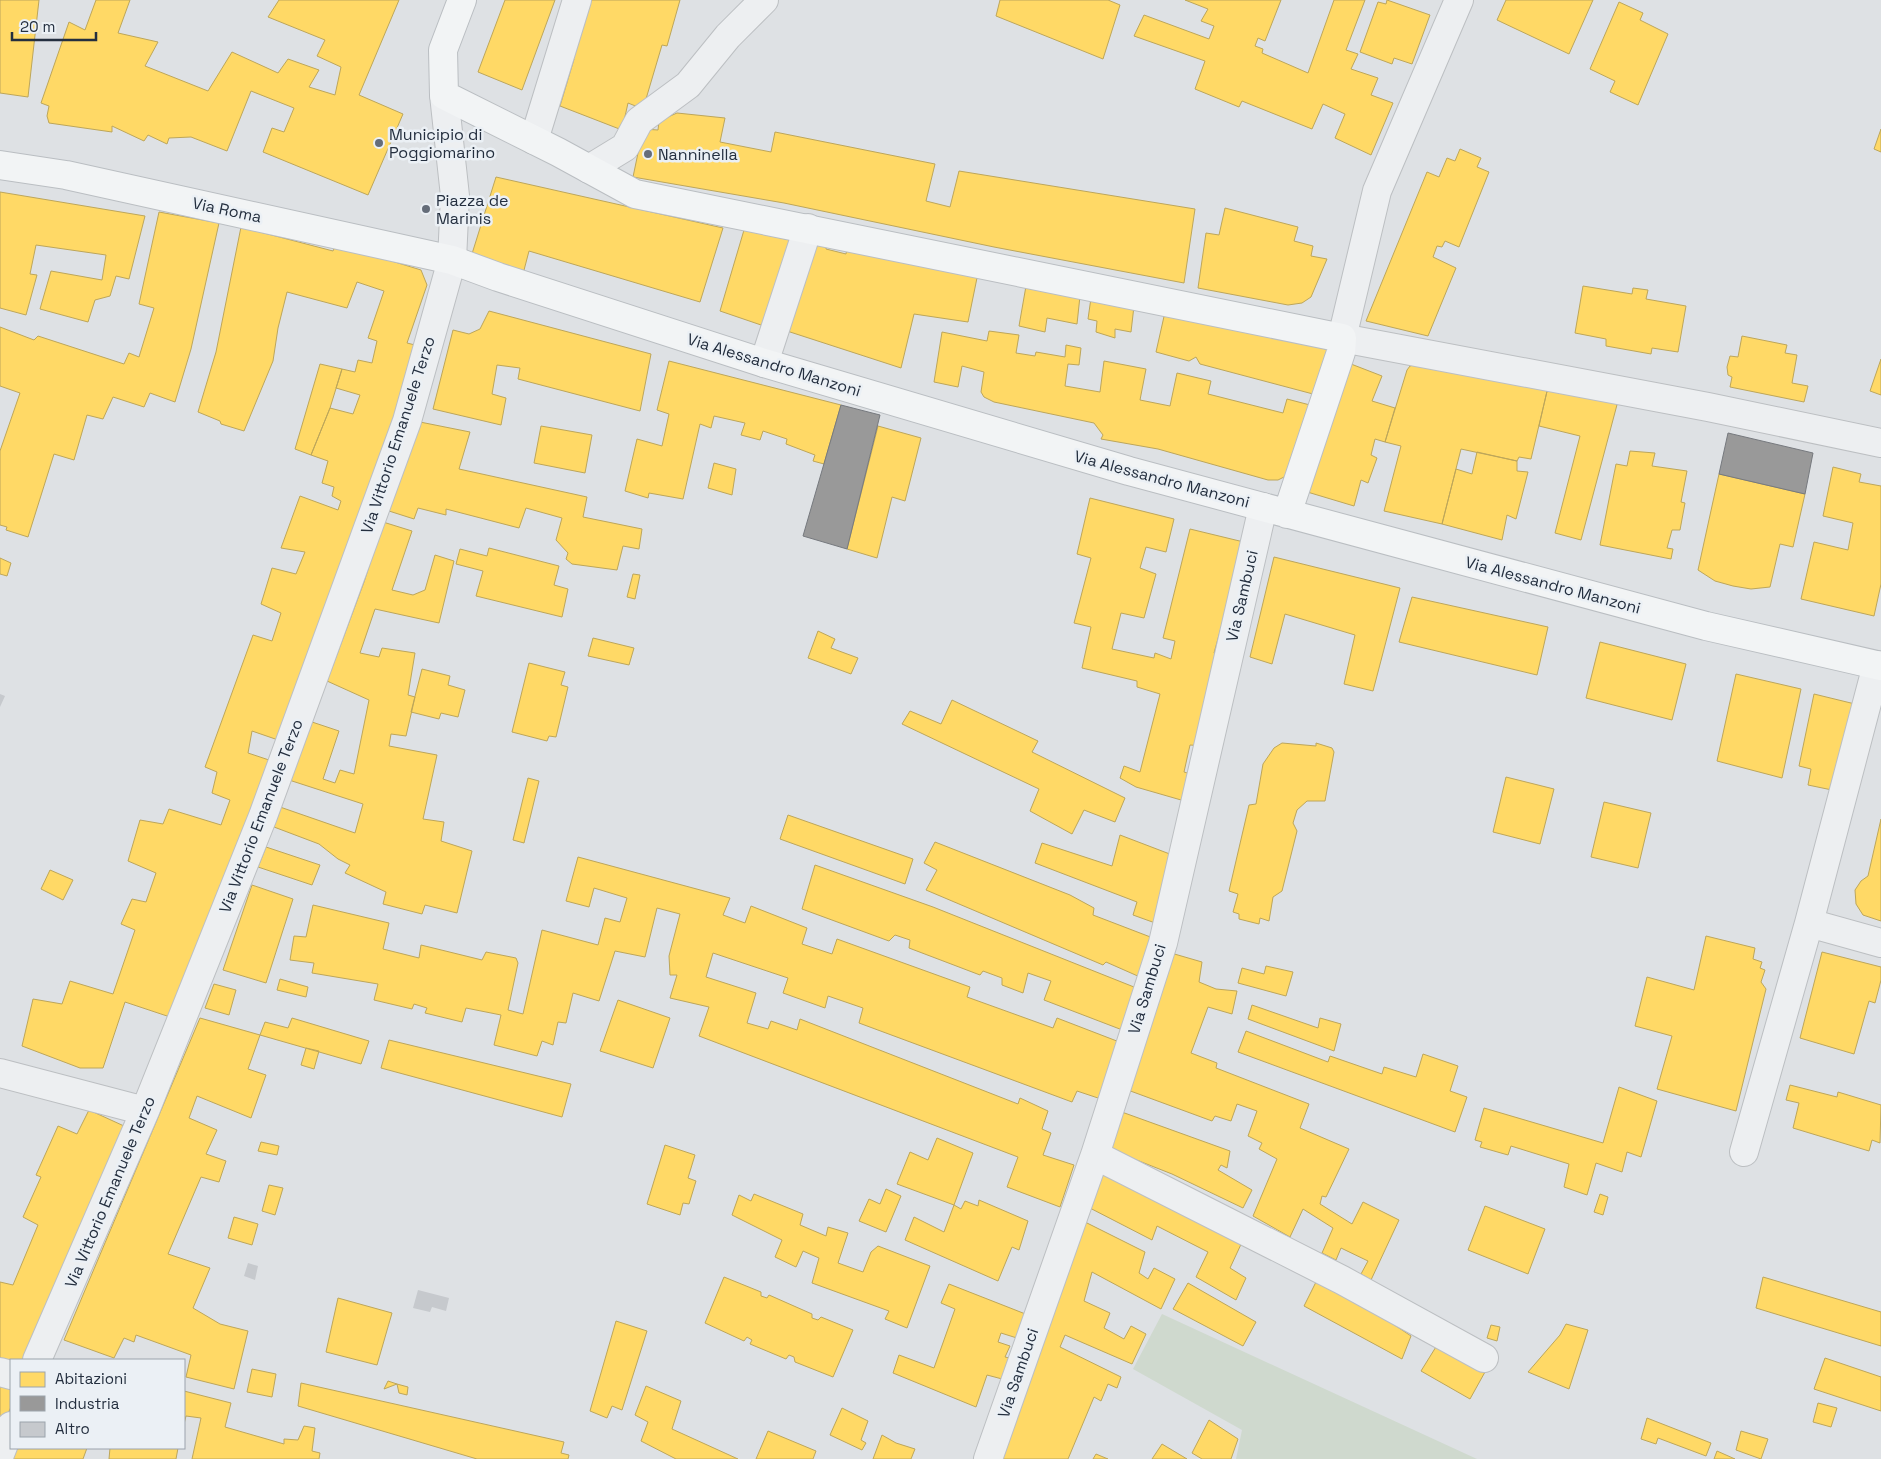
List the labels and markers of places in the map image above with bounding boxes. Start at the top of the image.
place label: Municipio di Poggiomarino [389,124,495,163]
marker: Municipio di Poggiomarino [373,137,385,149]
place label: Nanninella [658,144,738,165]
marker: Nanninella [642,148,654,160]
place label: Piazza de Marinis [436,190,508,229]
marker: Piazza de Marinis [420,203,432,215]

